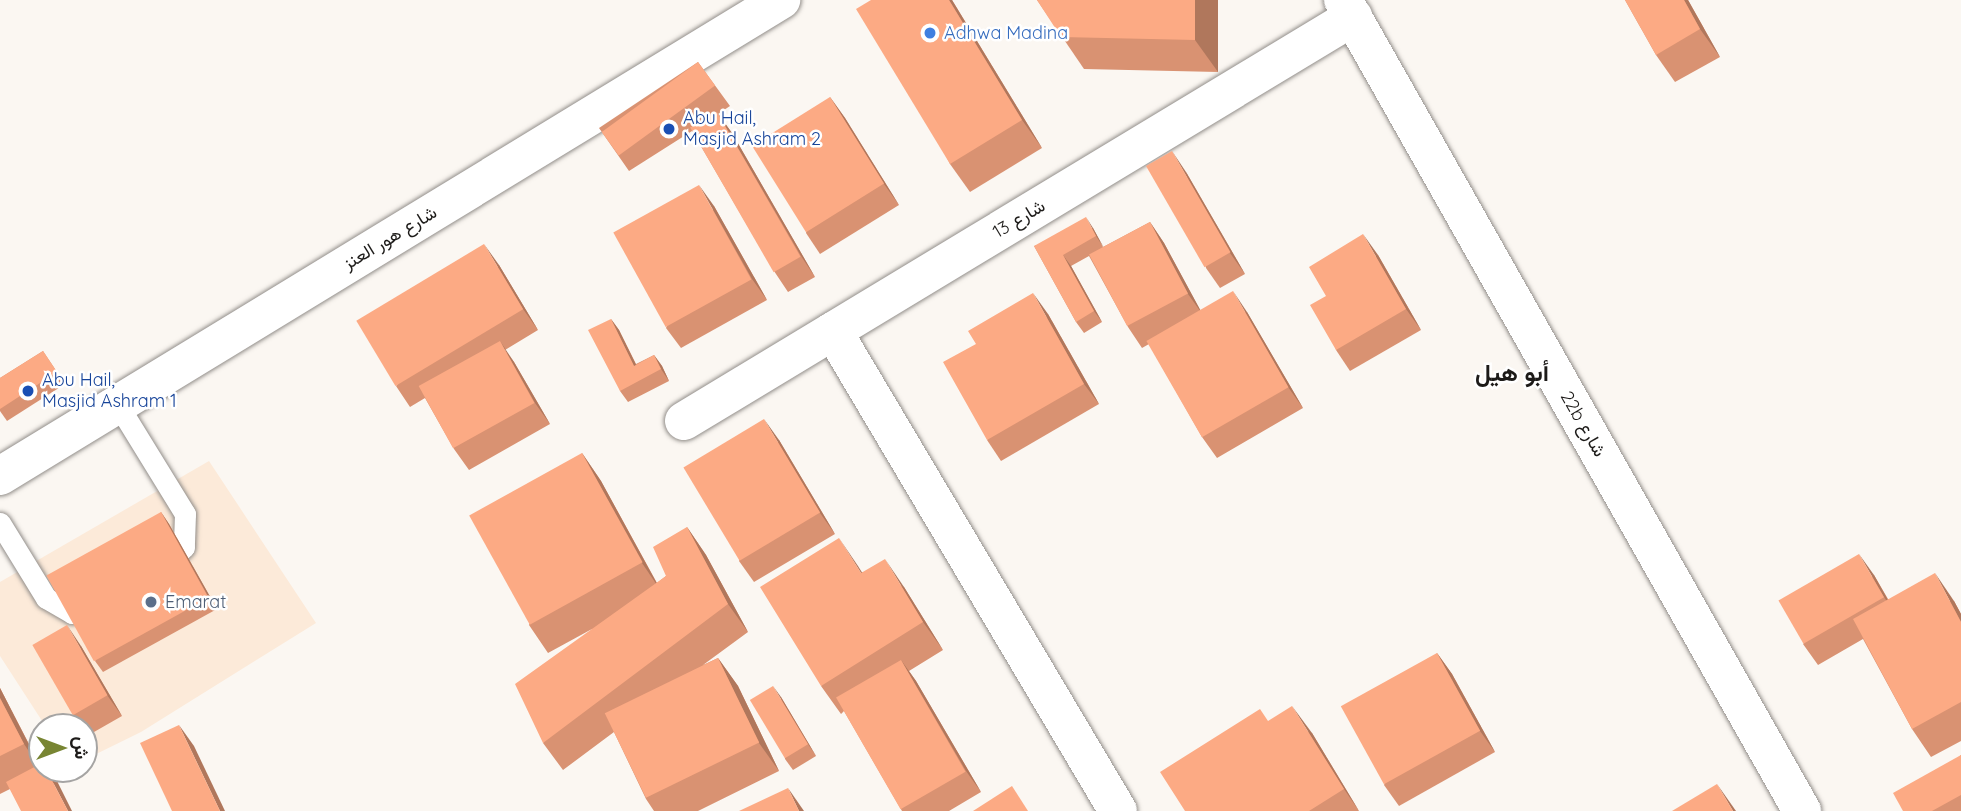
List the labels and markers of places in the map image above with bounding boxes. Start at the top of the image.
place label: Adhwa Madina [944,22,1068,44]
marker: Adhwa Madina [922,25,938,41]
place label: Abu Hail, Masjid Ashram 2 [683,108,821,150]
marker: Abu Hail, Masjid Ashram 2 [661,121,677,137]
place label: Abu Hail, Masjid Ashram 1 [42,370,177,412]
marker: Abu Hail, Masjid Ashram 1 [20,383,36,399]
place label: Emarat [165,591,226,613]
marker: Emarat [143,594,159,610]

